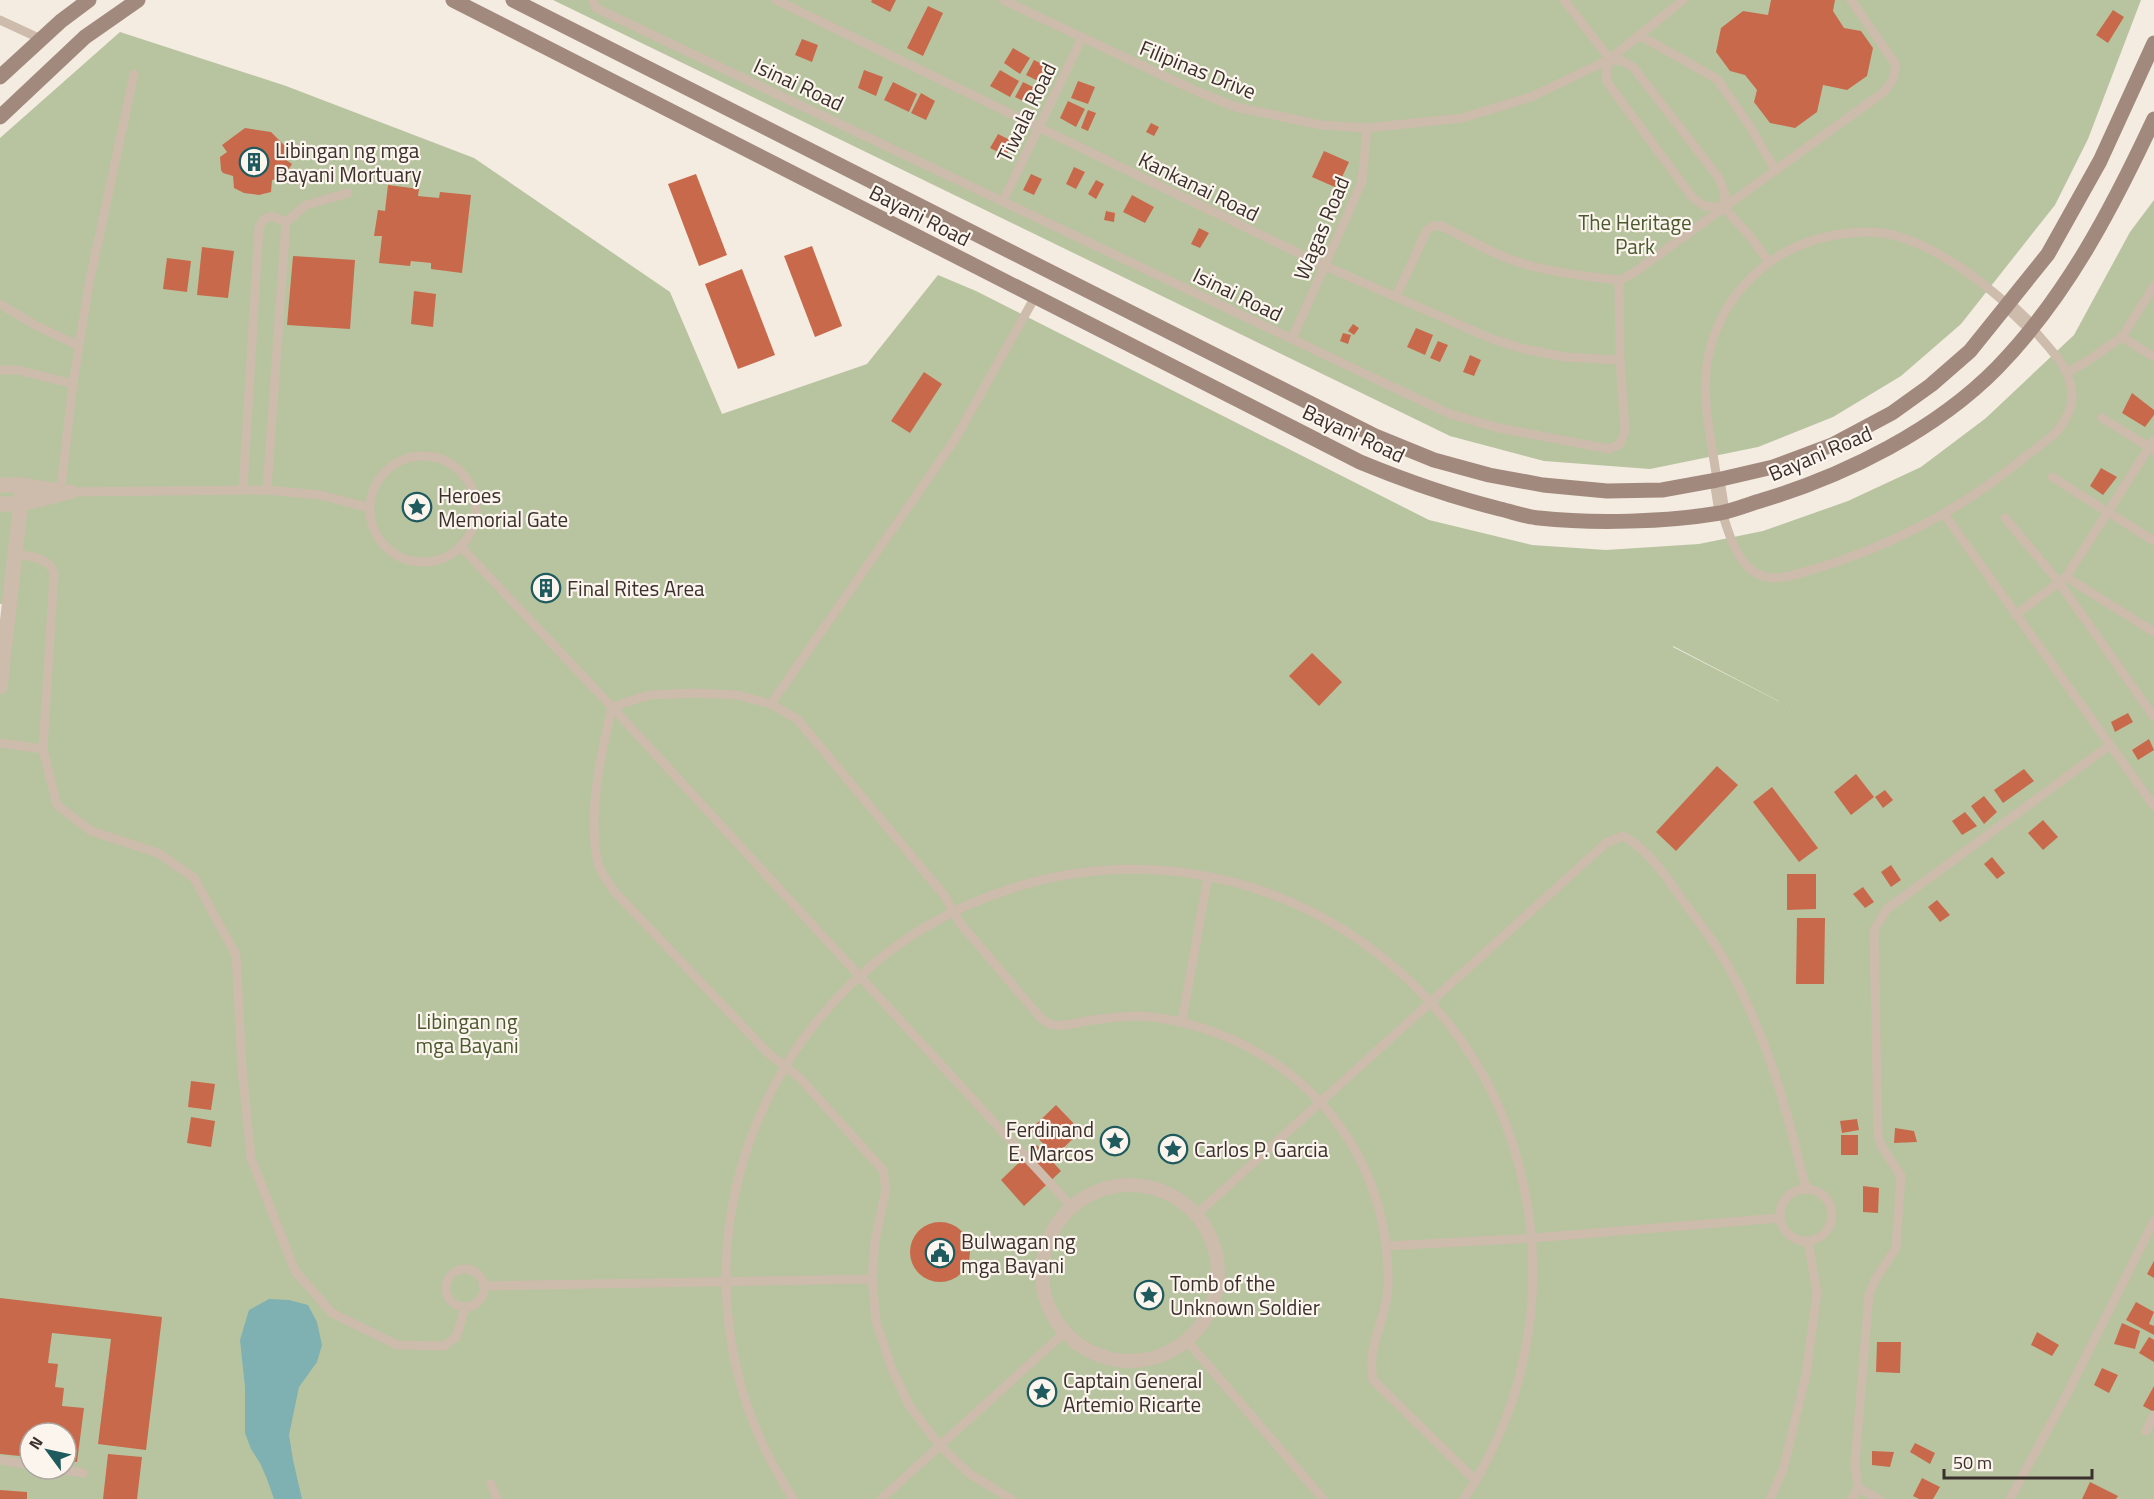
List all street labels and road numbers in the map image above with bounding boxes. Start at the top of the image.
street label: Filipinas Drive [1135,31,1261,107]
street label: Isinai Road [749,49,849,119]
street label: Tiwala Road [988,57,1064,167]
street label: Kankanai Road [1133,143,1265,229]
street label: Wagas Road [1285,171,1357,285]
street label: Bayani Road [864,176,976,254]
street label: Isinai Road [1188,259,1288,329]
street label: Bayani Road [1297,395,1411,471]
street label: Bayani Road [1763,417,1877,489]

